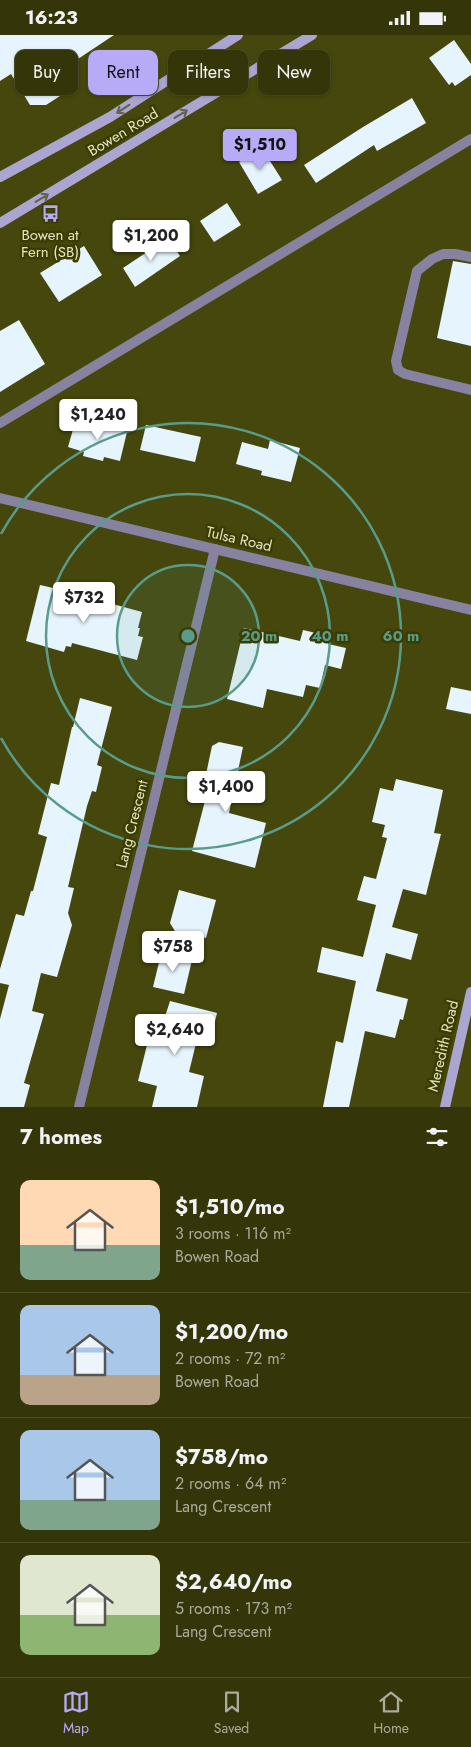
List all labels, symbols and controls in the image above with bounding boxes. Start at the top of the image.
text: 16:23 [25,4,78,31]
chip: Buy [15,50,78,95]
chip: Rent [88,50,158,95]
chip: Filters [168,50,248,95]
chip: New [258,50,330,95]
street label: Bowen Road [84,102,162,162]
one-way arrow [117,104,131,114]
one-way arrow [174,108,188,118]
pin: $1,510 [219,129,301,171]
text: $1,510 [234,133,286,156]
one-way arrow [34,192,48,202]
bus stop icon: Bowen at Fern (SB) [40,204,60,224]
pin: $1,200 [110,219,192,262]
place label: Bowen at Fern (SB) [21,224,79,263]
text: $1,200 [124,224,178,247]
pin: $1,240 [57,399,139,441]
text: $1,240 [70,403,126,426]
street label: Tulsa Road [204,521,274,557]
pin: $732 [54,581,114,624]
text: $732 [64,586,104,609]
text: 20 m [241,625,277,647]
text: 40 m [311,625,349,647]
text: 60 m [383,625,419,647]
centre of rings [179,627,197,645]
pin: $1,400 [185,771,267,813]
text: $1,400 [198,775,254,798]
street label: Lang Crescent [110,777,154,870]
pin: $758 [143,931,203,973]
text: $758 [153,935,193,958]
street label: Meredith Road [422,998,464,1094]
pin: $2,640 [134,1013,216,1056]
text: $2,640 [146,1018,204,1041]
text: 7 homes [20,1122,102,1152]
icon: filters [423,1123,451,1151]
text: $1,510/mo [175,1192,285,1222]
icon: home [60,1200,120,1260]
text: 3 rooms · 116 m² [175,1222,291,1245]
text: Bowen Road [175,1245,259,1268]
text: $1,200/mo [175,1317,288,1347]
icon: home [60,1325,120,1385]
text: 2 rooms · 72 m² [175,1347,285,1370]
text: Bowen Road [175,1370,259,1393]
text: $758/mo [175,1442,268,1472]
icon: home [60,1450,120,1510]
text: 2 rooms · 64 m² [175,1472,286,1495]
text: Lang Crescent [175,1495,271,1518]
text: $2,640/mo [175,1567,292,1597]
icon: home [60,1575,120,1635]
text: 5 rooms · 173 m² [175,1597,292,1620]
text: Lang Crescent [175,1620,271,1643]
tab: Map [62,1688,90,1738]
tab: Saved [214,1688,249,1738]
tab: Home [373,1688,409,1738]

